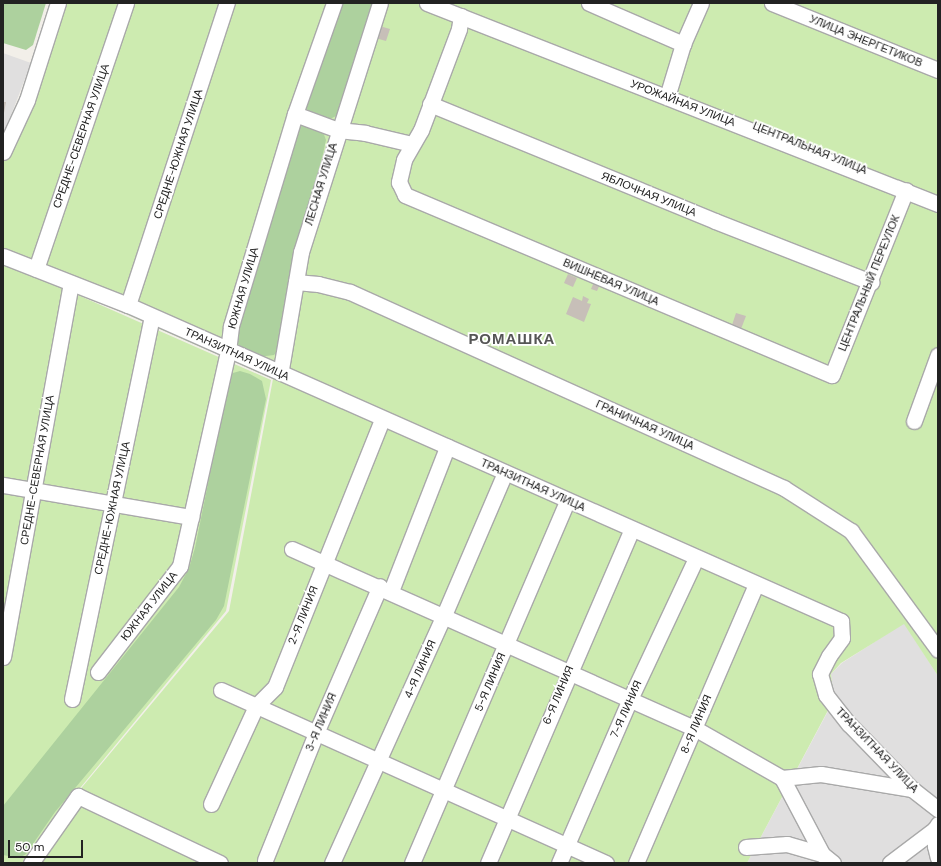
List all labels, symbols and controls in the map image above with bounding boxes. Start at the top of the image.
street label: УЛИЦА ЭНЕРГЕТИКОВ [808,12,924,70]
street label: СРЕДНЕ-СЕВЕРНАЯ УЛИЦА [50,62,112,210]
street label: УРОЖАЙНАЯ УЛИЦА [629,77,737,129]
street label: СРЕДНЕ-ЮЖНАЯ УЛИЦА [151,87,205,221]
street label: ЦЕНТРАЛЬНАЯ УЛИЦА [751,119,869,177]
street label: ЛЕСНАЯ УЛИЦА [302,141,340,227]
street label: ЯБЛОЧНАЯ УЛИЦА [600,169,698,219]
street label: ЦЕНТРАЛЬНЫЙ ПЕРЕУЛОК [836,213,902,353]
street label: ЮЖНАЯ УЛИЦА [225,246,261,330]
street label: ВИШНЁВАЯ УЛИЦА [561,256,661,308]
street label: ТРАНЗИТНАЯ УЛИЦА [183,325,291,383]
district label: РОМАШКА [469,331,555,349]
street label: СРЕДНЕ-СЕВЕРНАЯ УЛИЦА [17,394,57,546]
street label: ГРАНИЧНАЯ УЛИЦА [594,397,696,453]
street label: СРЕДНЕ-ЮЖНАЯ УЛИЦА [91,440,133,576]
street label: ТРАНЗИТНАЯ УЛИЦА [479,456,587,514]
street label: ЮЖНАЯ УЛИЦА [118,569,180,643]
street label: 2-Я ЛИНИЯ [285,584,321,646]
street label: 4-Я ЛИНИЯ [401,638,439,700]
street label: 5-Я ЛИНИЯ [472,651,508,713]
street label: 6-Я ЛИНИЯ [540,664,576,726]
street label: 7-Я ЛИНИЯ [608,678,644,740]
street label: 3-Я ЛИНИЯ [303,691,339,753]
street label: 8-Я ЛИНИЯ [678,693,714,755]
street label: ТРАНЗИТНАЯ УЛИЦА [833,705,921,795]
scale bar [10,832,85,858]
text: 50 m [15,839,44,855]

